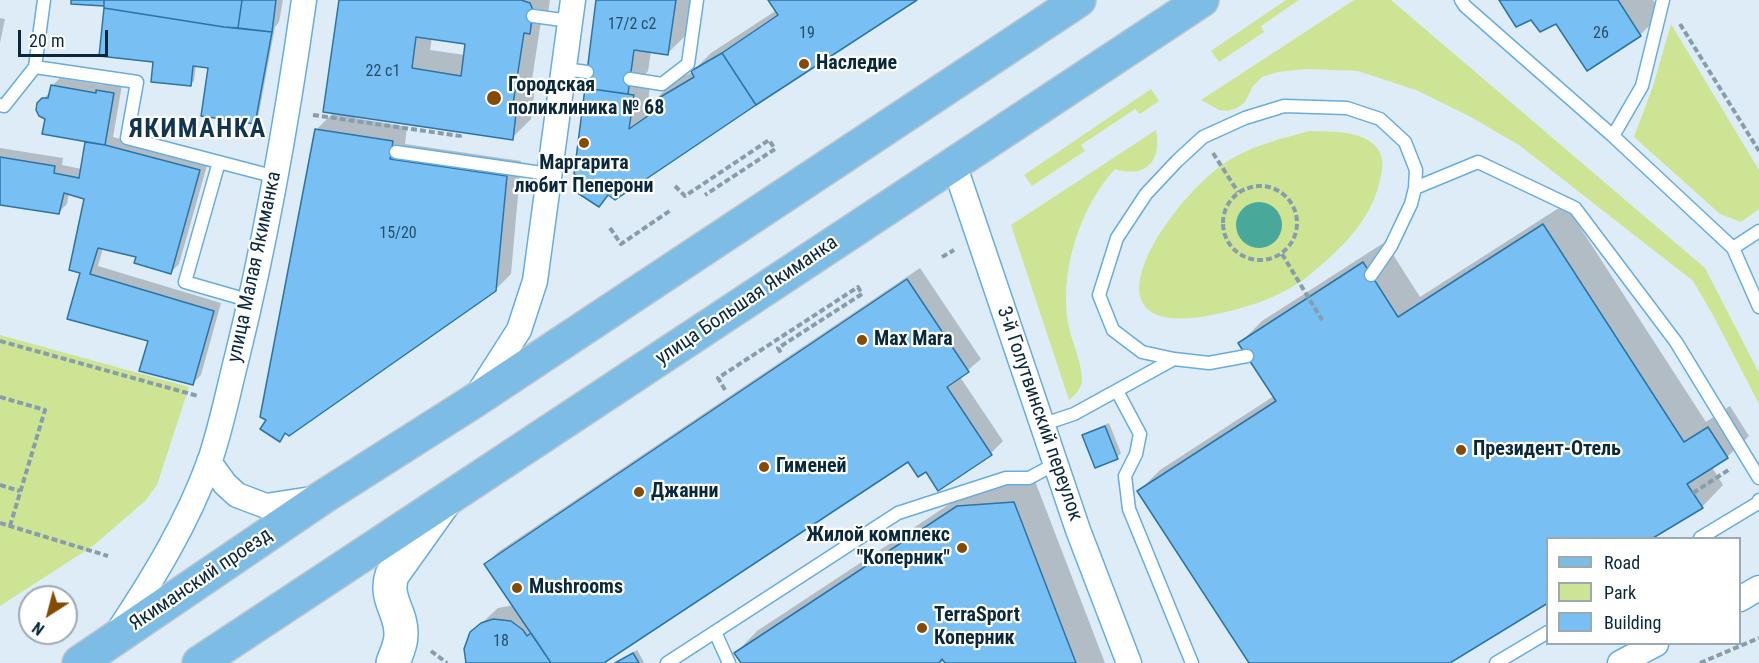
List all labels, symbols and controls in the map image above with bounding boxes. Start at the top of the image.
house number: 17/2 с2 [608,15,656,35]
scale bar [21,18,111,56]
house number: 19 [799,24,815,44]
house number: 26 [1593,24,1609,44]
text: 20 m [29,30,64,51]
place label: Наследие [816,52,897,76]
marker: Наследие [797,57,811,71]
house number: 22 с1 [366,62,400,82]
place label: Городская поликлиника № 68 [508,74,664,121]
marker: Городская поликлиника № 68 [485,89,503,107]
district label: ЯКИМАНКА [129,114,267,146]
marker: Маргарита любит Пеперони [577,136,591,150]
place label: Маргарита любит Пеперони [515,152,653,199]
street label: улица Малая Якиманка [223,169,287,365]
house number: 15/20 [379,224,417,244]
street label: улица Большая Якиманка [651,231,843,371]
street label: 3-й Голутвинский переулок [991,304,1087,524]
place label: Max Mara [874,328,953,352]
marker: Max Mara [855,333,869,347]
place label: Президент-Отель [1473,438,1621,462]
marker: Президент-Отель [1454,443,1468,457]
place label: Гименей [776,455,846,479]
marker: Гименей [757,460,771,474]
place label: Джанни [651,480,719,504]
marker: Джанни [632,485,646,499]
street label: Якиманский проезд [125,523,277,637]
place label: Жилой комплекс "Коперник" [806,524,950,571]
legend [1546,537,1741,645]
marker: Жилой комплекс "Коперник" [955,541,969,555]
text: Road [1604,552,1640,573]
place label: Mushrooms [529,576,623,600]
marker: Mushrooms [510,581,524,595]
text: Park [1604,582,1636,603]
north arrow [18,585,78,645]
place label: TerraSport Коперник [934,604,1020,651]
text: Building [1604,612,1661,633]
text: N [29,618,48,639]
marker: TerraSport Коперник [915,621,929,635]
house number: 18 [493,632,509,652]

